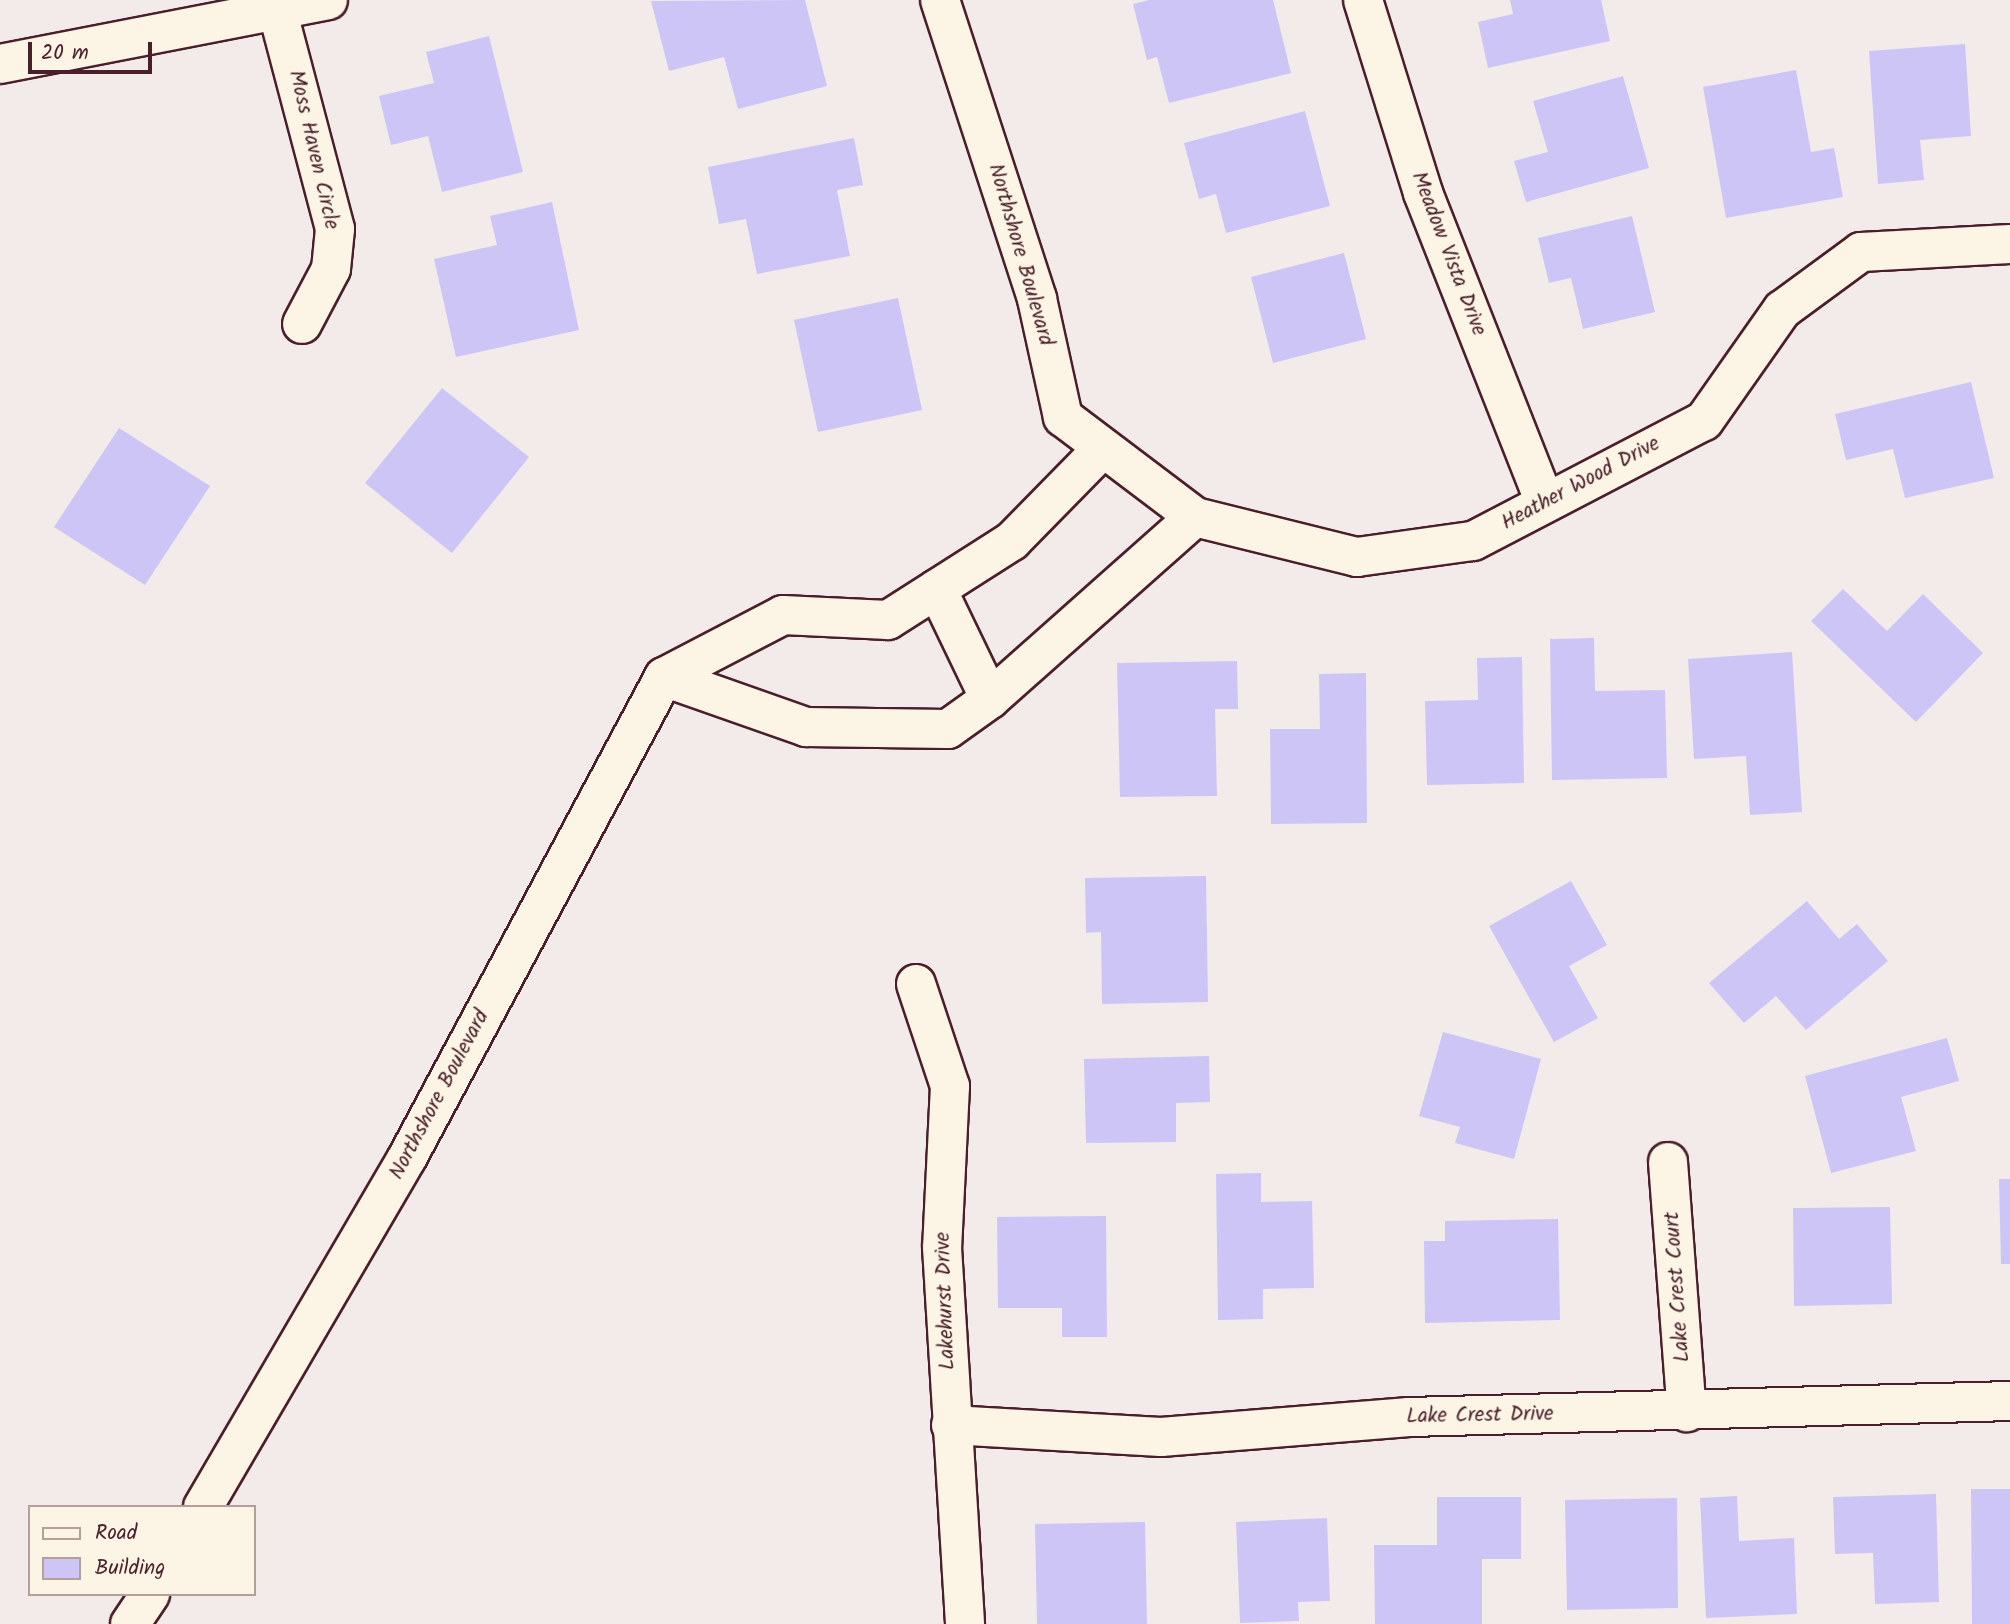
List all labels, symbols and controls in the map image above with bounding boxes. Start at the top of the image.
scale bar [32,28,156,72]
text: 20 m [41,37,89,70]
street label: Moss Haven Circle [282,68,344,232]
street label: Northshore Boulevard [982,161,1058,349]
street label: Meadow Vista Drive [1405,168,1491,340]
street label: Heather Wood Drive [1498,432,1664,536]
street label: Northshore Boulevard [385,1006,495,1184]
street label: Lake Crest Court [1660,1211,1696,1363]
street label: Lakehurst Drive [931,1231,961,1371]
street label: Lake Crest Drive [1406,1402,1554,1430]
legend [28,1505,256,1596]
text: Road [95,1517,137,1550]
text: Building [95,1552,165,1585]

